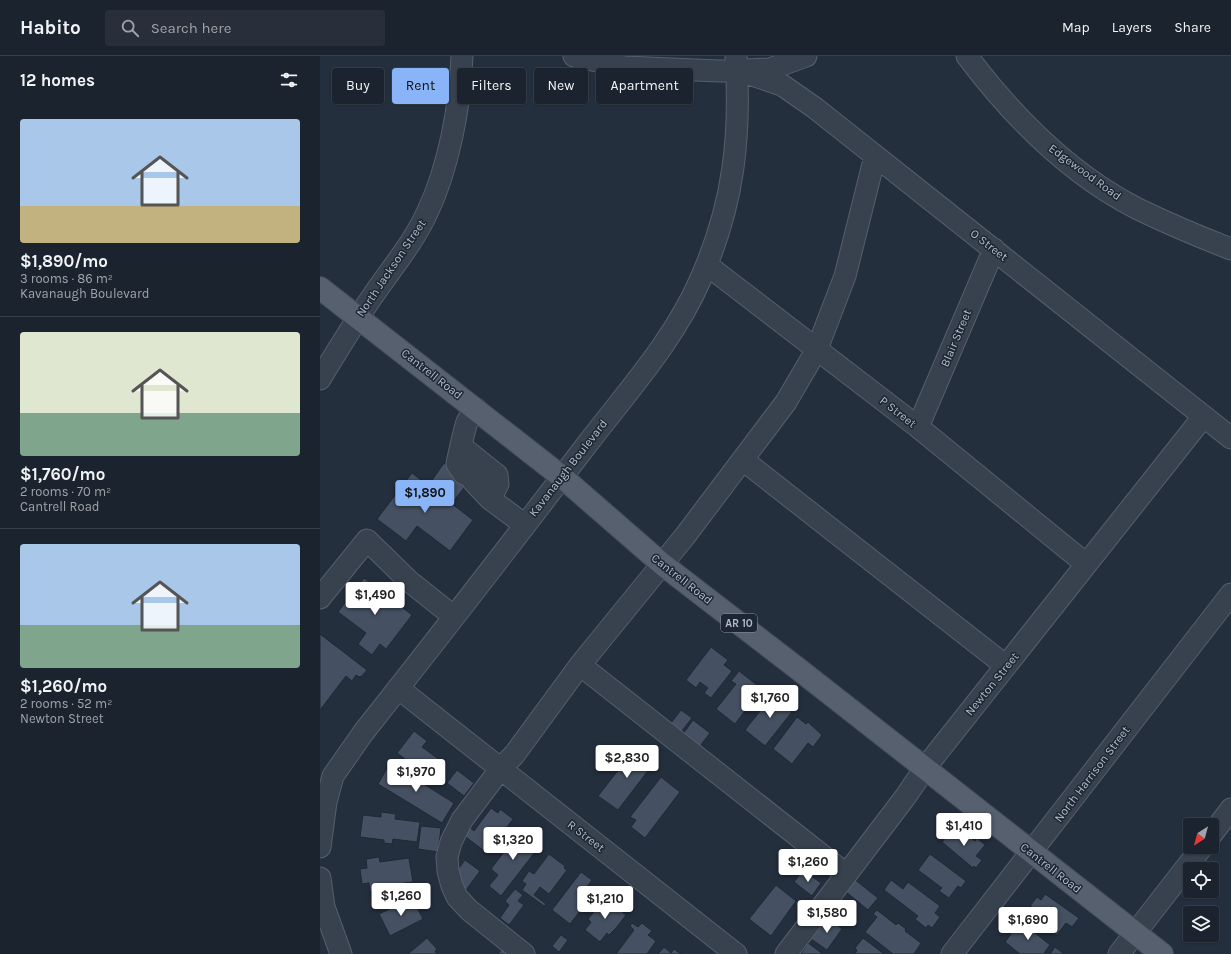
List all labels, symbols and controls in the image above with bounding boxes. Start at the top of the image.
search box [105,10,385,46]
text: Habito [20,17,81,39]
icon: search [119,17,141,39]
text: Search here [151,19,231,37]
text: Map [1062,19,1090,36]
text: Layers [1112,19,1152,36]
text: Share [1174,19,1211,36]
chip: Buy [332,68,384,104]
chip: Rent [392,68,449,104]
chip: Filters [457,68,526,104]
chip: New [534,68,588,104]
chip: Apartment [596,68,693,104]
icon: filters [278,69,300,91]
text: 12 homes [20,70,95,90]
street label: Edgewood Road [1046,141,1124,203]
icon: home [124,145,196,217]
street label: North Jackson Street [353,216,429,319]
street label: O Street [968,226,1011,264]
text: $1,890/mo [20,251,108,271]
text: 3 rooms · 86 m² [20,271,113,286]
text: Kavanaugh Boulevard [20,286,149,301]
street label: Blair Street [938,307,975,369]
street label: Cantrell Road [399,346,465,402]
icon: home [124,358,196,430]
street label: P Street [877,393,919,431]
street label: Kavanaugh Boulevard [526,417,610,519]
text: $1,760/mo [20,464,105,484]
pin: $1,890 [392,480,458,514]
text: 2 rooms · 70 m² [20,484,111,499]
text: $1,890 [404,485,446,500]
text: Cantrell Road [20,499,100,514]
street label: Cantrell Road [649,551,715,607]
icon: home [124,570,196,642]
pin: $1,490 [342,582,408,616]
text: $1,490 [355,587,395,602]
road number: AR 10 [721,614,757,632]
street label: Newton Street [962,649,1022,718]
text: $1,260/mo [20,676,107,696]
pin: $1,760 [737,685,803,719]
text: $1,760 [750,690,790,705]
text: 2 rooms · 52 m² [20,696,112,711]
text: Newton Street [20,711,104,726]
street label: North Harrison Street [1051,723,1133,825]
pin: $2,830 [594,745,660,779]
text: $2,830 [605,750,649,765]
pin: $1,970 [383,759,449,793]
text: $1,970 [396,764,436,779]
pin: $1,410 [931,813,997,847]
street label: R Street [565,817,608,855]
text: $1,410 [945,818,983,833]
north arrow [1183,818,1219,854]
map controls [1183,818,1219,942]
pin: $1,320 [480,827,546,861]
text: $1,320 [492,832,534,847]
street label: Cantrell Road [1018,840,1084,896]
pin: $1,260 [775,849,841,883]
text: $1,260 [788,854,828,869]
button: locate [1183,862,1219,898]
pin: $1,260 [368,883,434,917]
pin: $1,210 [572,886,638,920]
text: $1,260 [381,888,421,903]
text: $1,210 [586,891,624,906]
pin: $1,580 [794,900,860,934]
text: $1,580 [806,905,848,920]
button: layers [1183,906,1219,942]
pin: $1,690 [995,907,1061,941]
text: $1,690 [1008,912,1048,927]

